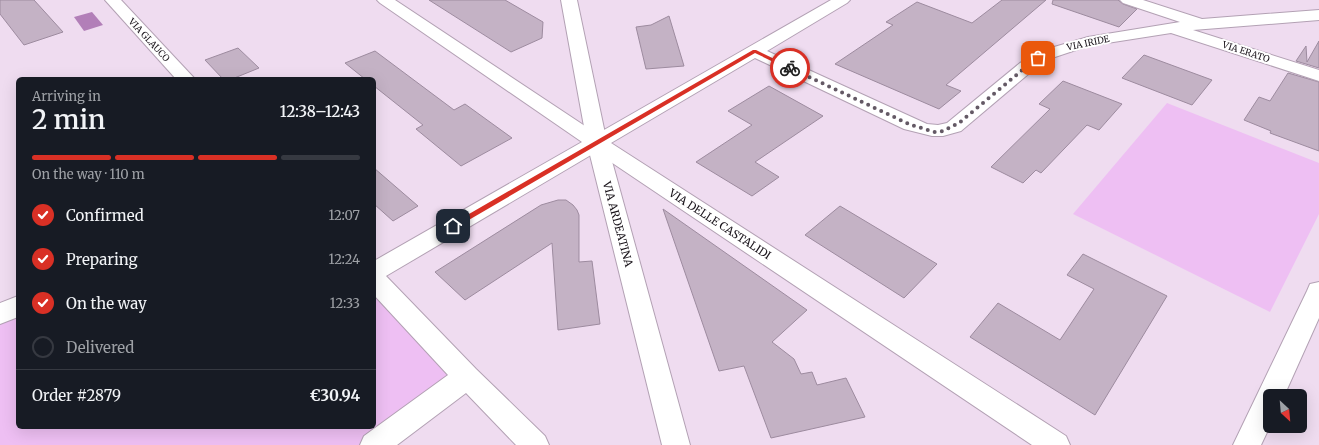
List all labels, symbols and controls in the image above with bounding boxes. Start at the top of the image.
street label: VIA GLAUCO [126,15,173,64]
street label: VIA IRIDE [1065,33,1110,53]
street label: VIA ERATO [1220,38,1272,64]
pin [1021,41,1055,75]
icon: bag [1027,47,1049,69]
courier [770,48,810,88]
icon: bike [779,57,801,79]
text: Arriving in [32,88,101,105]
text: 12:38–12:43 [280,102,360,121]
text: 2 min [32,103,105,136]
text: On the way · 110 m [32,166,145,183]
street label: VIA ARDEATINA [600,179,636,268]
street label: VIA DELLE CASTALIDI [665,185,774,262]
icon: check [32,204,54,226]
text: Confirmed [66,206,144,225]
text: 12:07 [328,207,360,224]
pin [436,209,470,243]
icon: home [442,215,464,237]
icon: check [32,248,54,270]
text: Preparing [66,250,138,269]
text: 12:24 [329,251,360,268]
icon: check [32,292,54,314]
text: On the way [66,294,147,313]
text: 12:33 [330,295,360,312]
text: Delivered [66,338,134,357]
text: Order #2879 [32,386,121,405]
text: €30.94 [309,386,360,405]
north arrow [1263,389,1307,433]
map controls [1263,389,1307,433]

